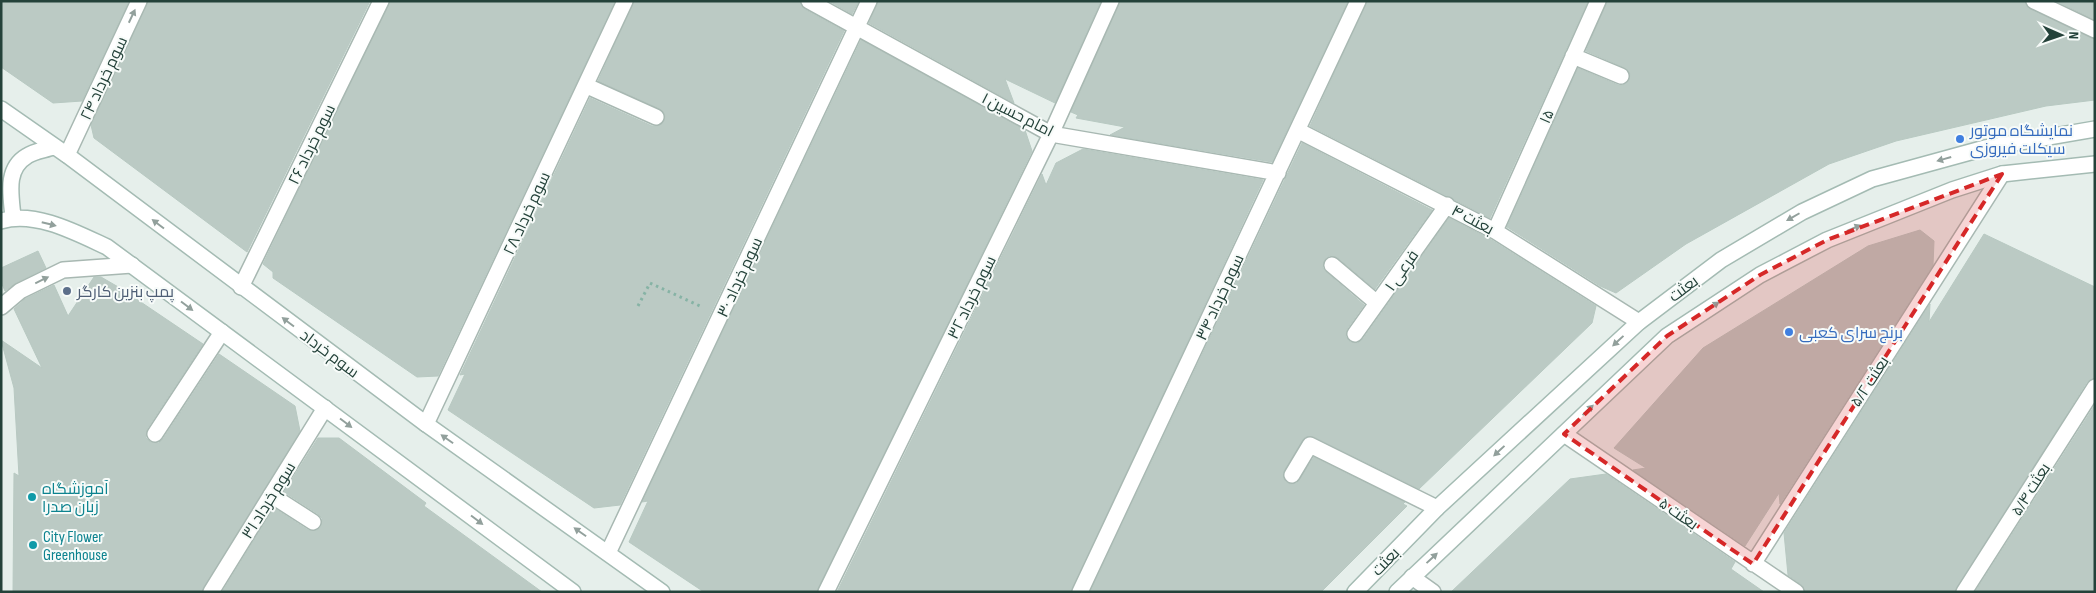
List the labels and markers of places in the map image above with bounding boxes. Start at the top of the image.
place label: نمایشگاه موتور سیکلت فیروزی [1969,122,2073,159]
marker: نمایشگاه موتور سیکلت فیروزی [1954,133,1966,145]
place label: پمپ بنزین کارگر [76,283,175,303]
marker: پمپ بنزین کارگر [61,285,73,297]
place label: برنج سرای کعبی [1799,324,1903,344]
marker: برنج سرای کعبی [1783,326,1795,338]
place label: آموزشگاه زبان صدرا [42,480,109,517]
marker: آموزشگاه زبان صدرا [26,491,38,503]
place label: City Flower Greenhouse [43,528,107,565]
marker: City Flower Greenhouse [27,539,39,551]

